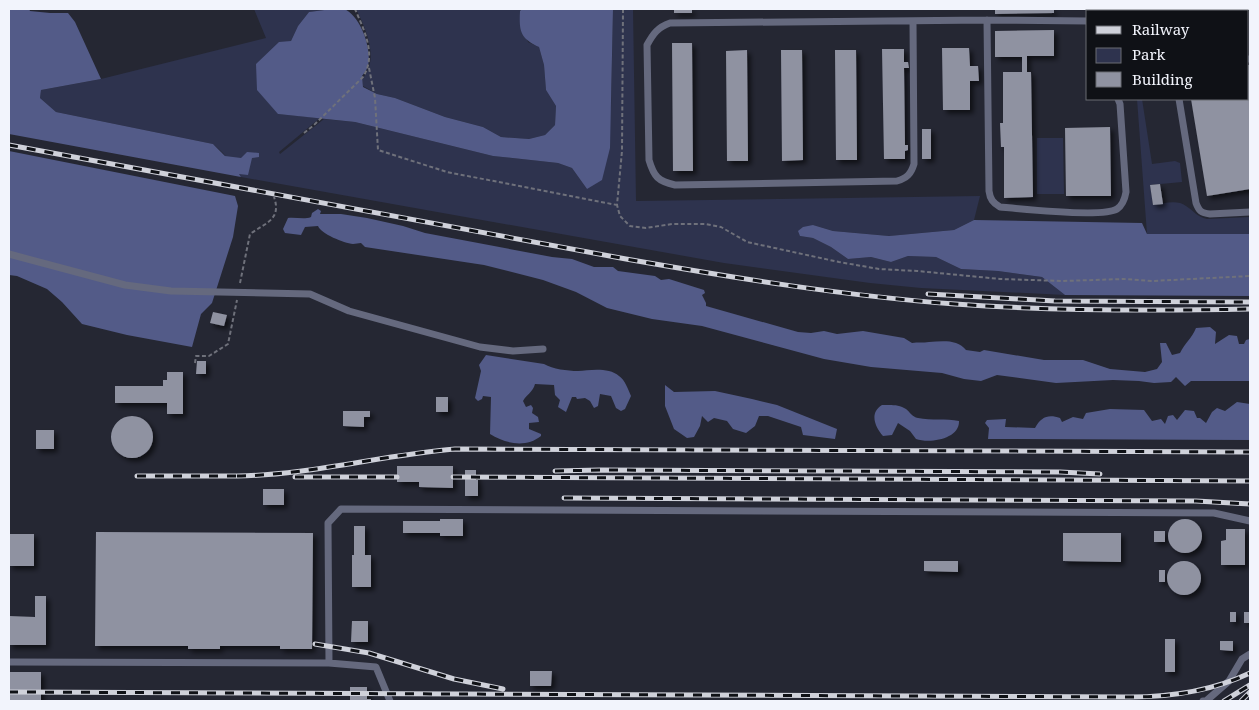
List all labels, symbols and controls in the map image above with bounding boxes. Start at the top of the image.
legend [1086,10,1249,100]
text: Railway [1132,19,1190,39]
text: Park [1132,44,1166,64]
text: Building [1132,69,1193,89]

